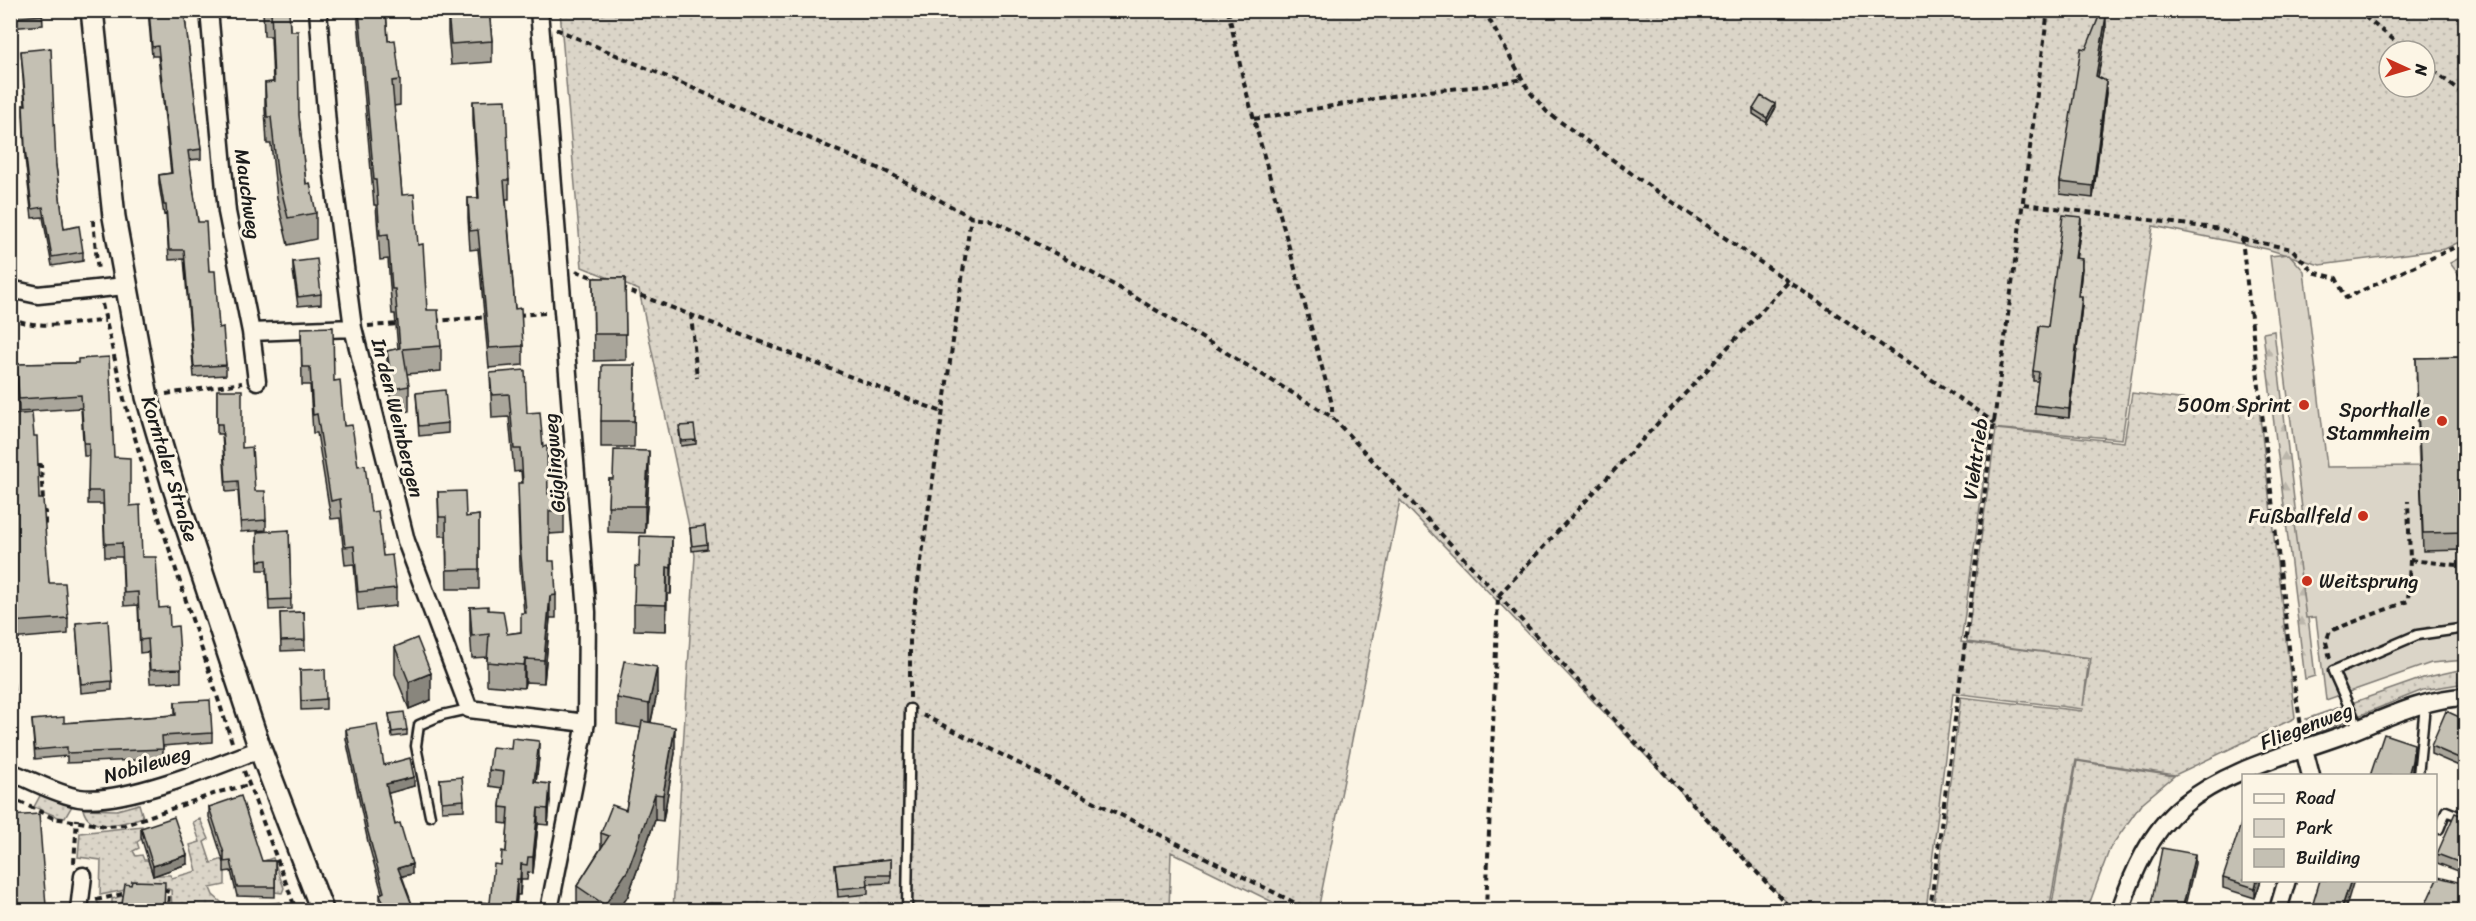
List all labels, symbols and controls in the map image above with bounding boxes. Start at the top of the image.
north arrow [2377,39,2437,99]
text: N [2407,62,2436,77]
street label: Mauchweg [224,147,271,242]
street label: In den Weinbergen [361,334,434,502]
place label: 500m Sprint [2178,388,2292,423]
street label: Korntaler Straße [131,392,208,547]
place label: Sporthalle Stammheim [2326,393,2430,451]
marker: 500m Sprint [2297,398,2311,412]
street label: Güglingweg [533,412,576,514]
marker: Sporthalle Stammheim [2435,414,2449,428]
street label: Viehtrieb [1952,416,1999,502]
place label: Fußballfeld [2248,499,2352,534]
marker: Fußballfeld [2356,509,2370,523]
place label: Weitsprung [2319,564,2419,599]
marker: Weitsprung [2300,574,2314,588]
street label: Fliegenweg [2255,693,2358,760]
street label: Nobileweg [99,735,195,794]
legend [2242,774,2437,882]
text: Road [2296,782,2336,814]
text: Park [2296,812,2333,844]
text: Building [2296,842,2360,874]

